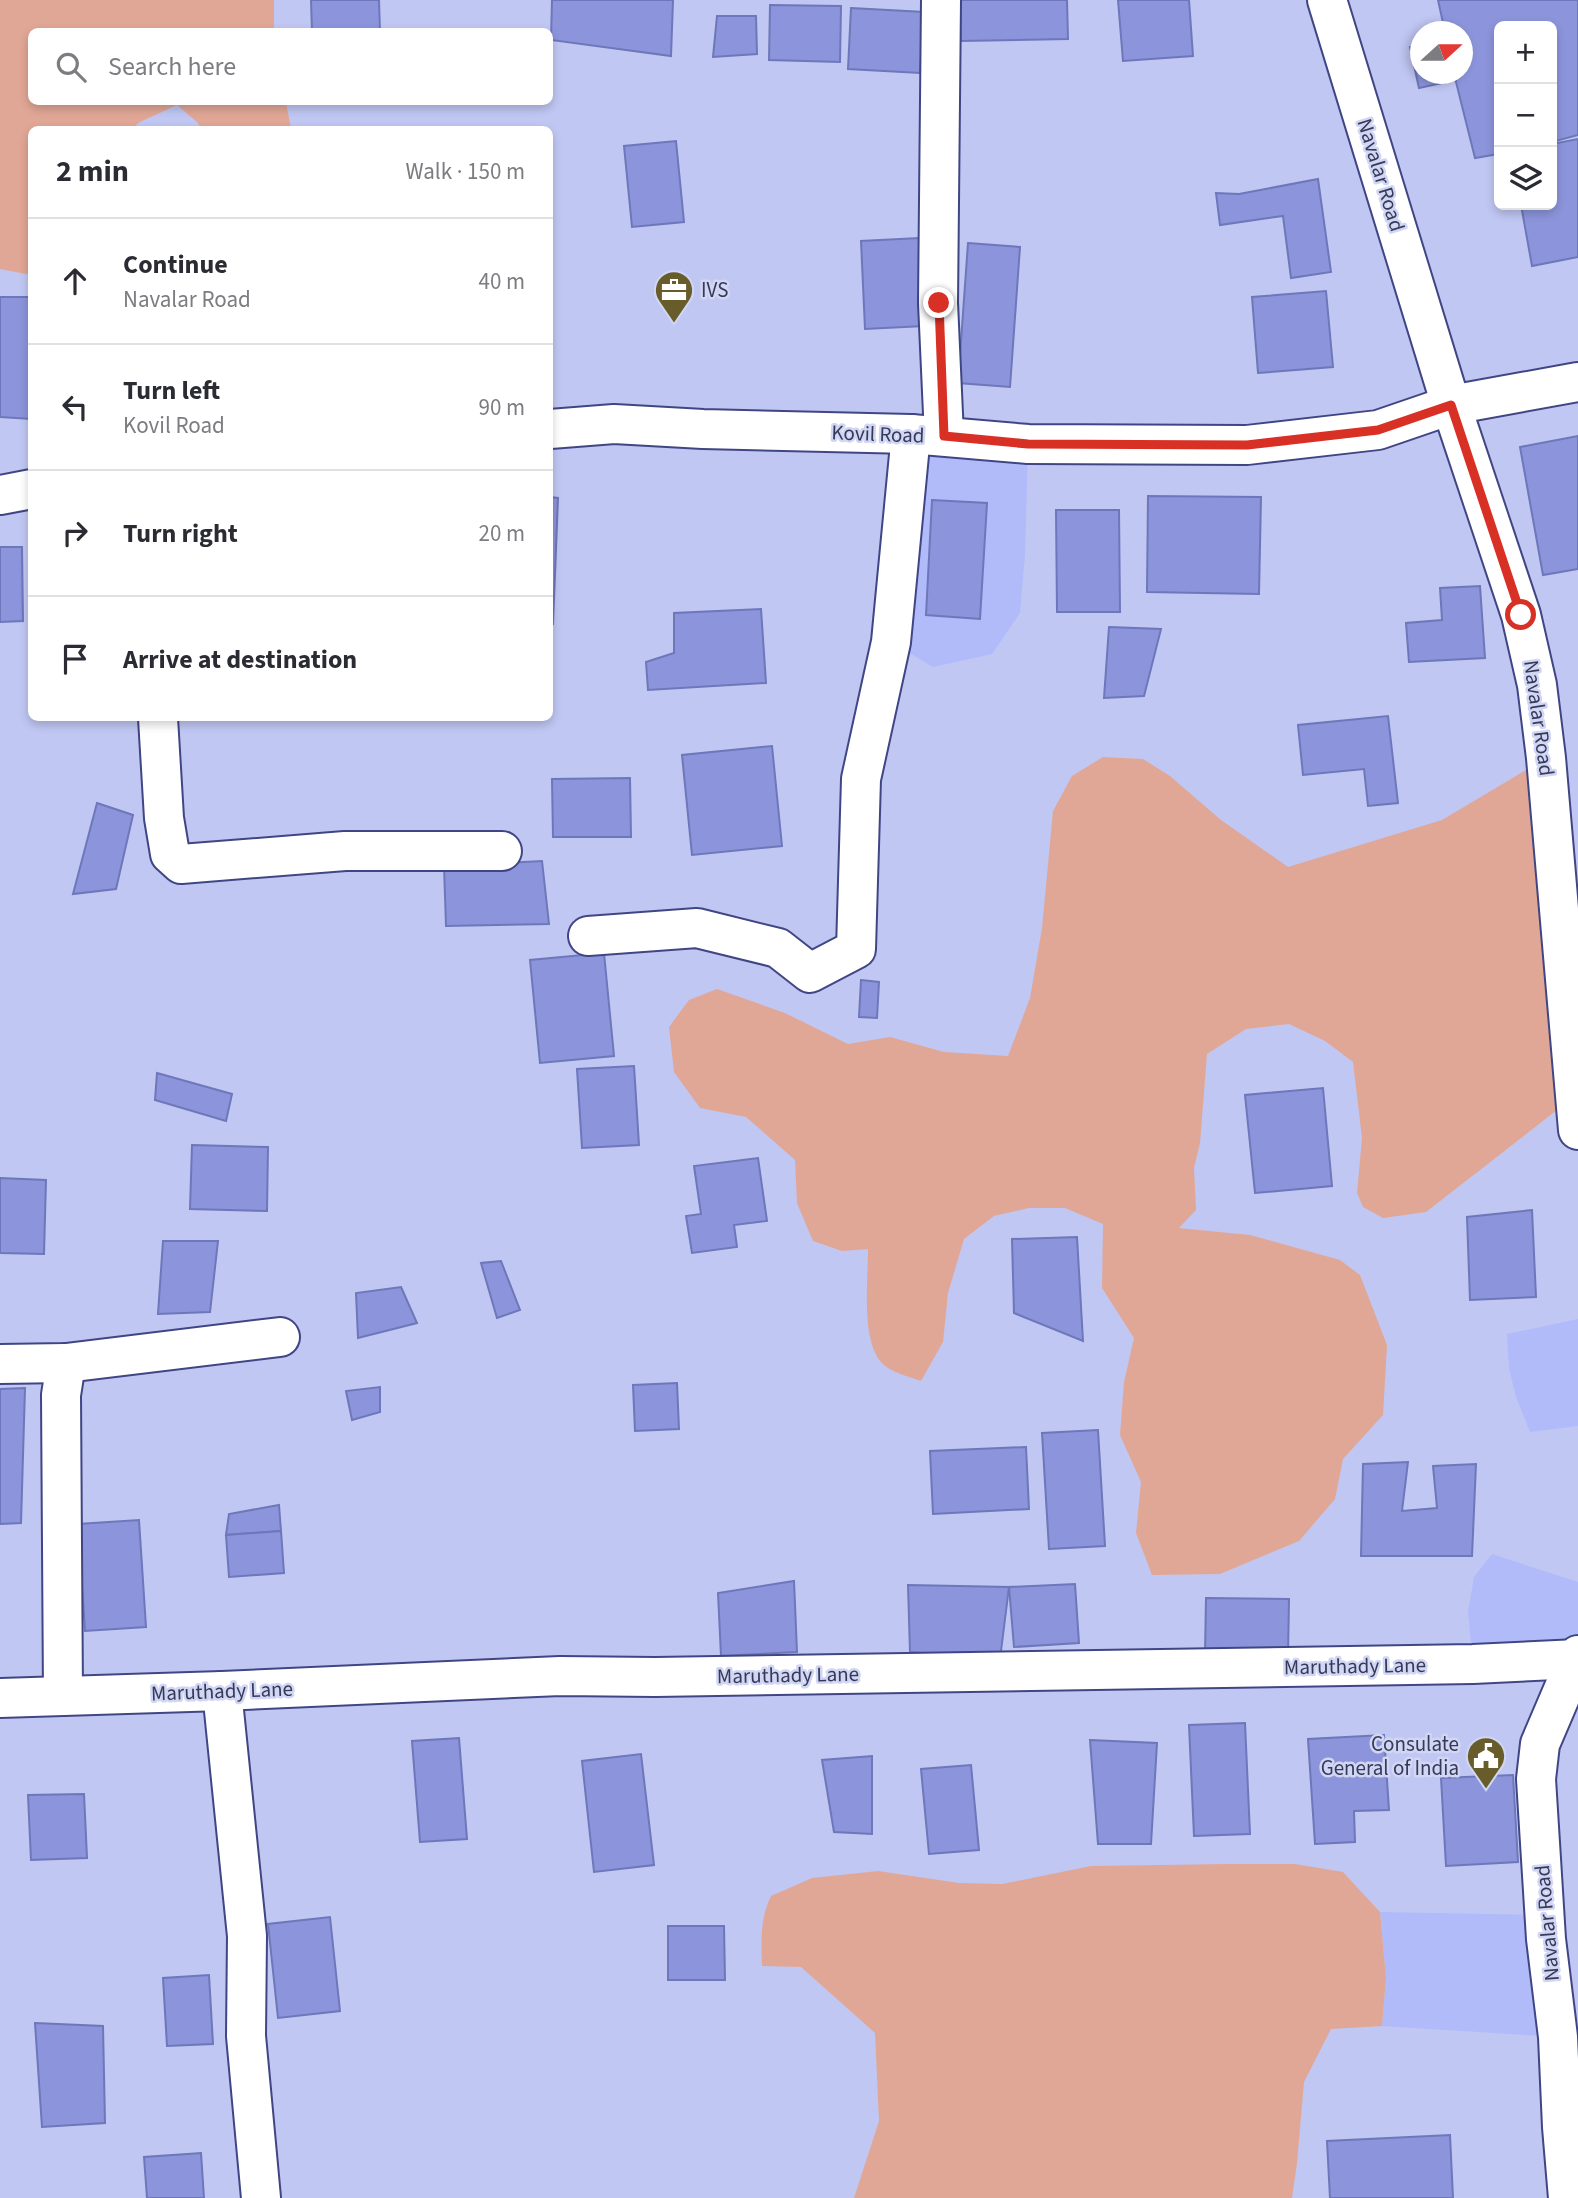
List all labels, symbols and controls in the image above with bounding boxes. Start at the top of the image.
north arrow [1410,21,1473,84]
map controls [1494,21,1557,210]
button: + [1494,21,1557,84]
search box [28,28,553,105]
icon: search [52,48,90,86]
text: Search here [108,48,236,85]
button: − [1494,84,1557,147]
street label: Navalar Road [1350,115,1412,235]
button: layers [1494,147,1557,210]
text: 2 min [56,150,129,193]
text: Walk · 150 m [406,155,525,188]
text: Continue [123,246,228,283]
icon: ahead [56,262,94,300]
text: 40 m [478,265,525,298]
office icon: IVS [653,269,695,324]
place label: IVS [701,275,728,305]
text: Navalar Road [123,283,251,316]
route end [923,287,954,318]
text: Turn left [123,372,220,409]
icon: left [56,388,94,426]
text: 90 m [478,391,525,424]
text: Kovil Road [123,409,225,442]
street label: Kovil Road [831,417,925,451]
icon: right [56,514,94,552]
text: Turn right [123,515,238,552]
text: 20 m [478,517,525,550]
route start [1505,599,1536,630]
icon: arrive [56,640,94,678]
text: Arrive at destination [123,641,357,678]
street label: Navalar Road [1516,658,1562,778]
street label: Maruthady Lane [1284,1650,1426,1682]
street label: Maruthady Lane [717,1659,859,1691]
street label: Maruthady Lane [151,1674,293,1708]
place label: Consulate General of India [1321,1729,1459,1783]
public building icon: Consulate General of India [1465,1735,1507,1790]
street label: Navalar Road [1527,1864,1567,1982]

